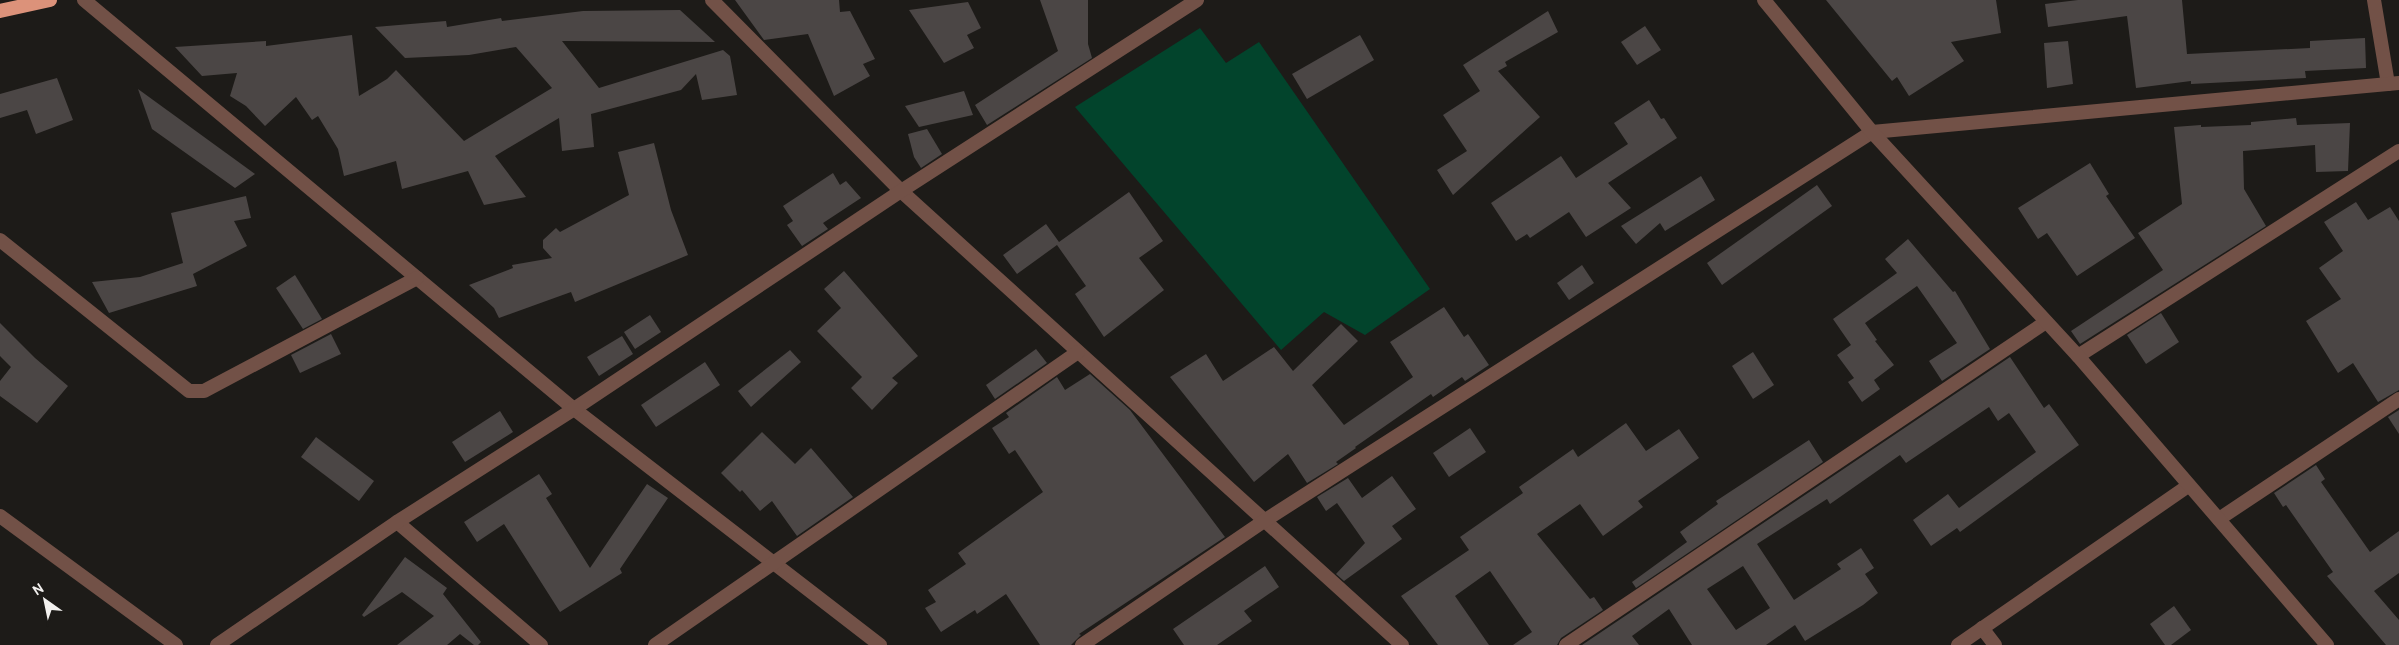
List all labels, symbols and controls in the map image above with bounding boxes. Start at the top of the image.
north arrow [20,575,70,625]
text: N [30,580,48,600]

